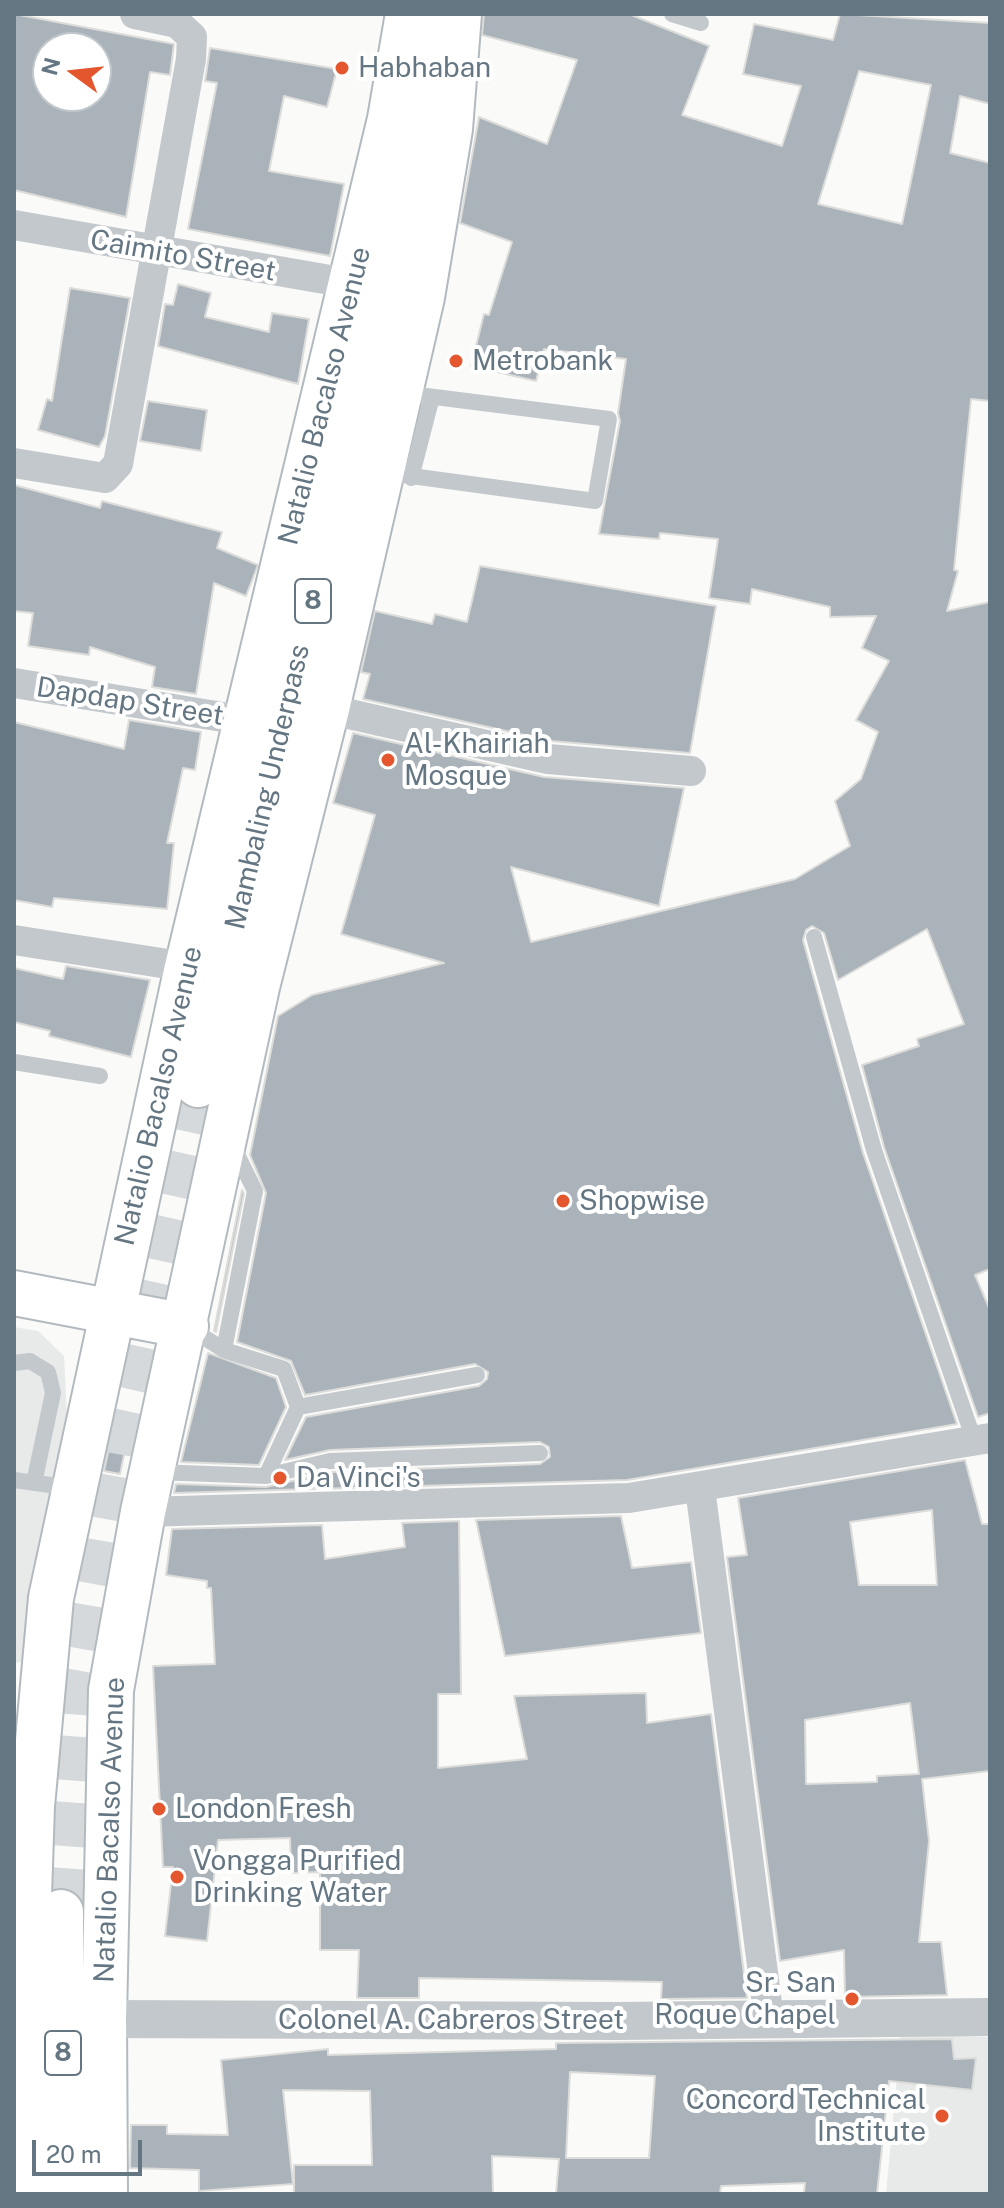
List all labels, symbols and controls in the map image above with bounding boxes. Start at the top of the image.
north arrow [32,32,112,112]
place label: Habhaban [358,51,491,85]
text: N [36,55,66,78]
marker: Habhaban [333,59,351,77]
street label: Caimito Street [88,223,278,289]
street label: Natalio Bacalso Avenue [272,244,378,548]
place label: Metrobank [472,344,613,378]
marker: Metrobank [447,352,465,370]
road number: 8 [295,579,331,623]
street label: Mambaling Underpass [219,641,317,933]
street label: Dapdap Street [34,671,226,733]
place label: Al-Khairiah Mosque [404,727,550,793]
marker: Al-Khairiah Mosque [379,751,397,769]
street label: Natalio Bacalso Avenue [108,943,210,1249]
place label: Shopwise [579,1184,705,1218]
marker: Shopwise [554,1192,572,1210]
place label: Da Vinci's [296,1461,421,1495]
marker: Da Vinci's [271,1469,289,1487]
street label: Natalio Bacalso Avenue [88,1677,132,1983]
place label: London Fresh [175,1792,352,1826]
marker: London Fresh [150,1800,168,1818]
place label: Vongga Purified Drinking Water [193,1844,402,1910]
marker: Vongga Purified Drinking Water [168,1868,186,1886]
place label: Sr. San Roque Chapel [654,1966,836,2032]
marker: Sr. San Roque Chapel [843,1990,861,2008]
street label: Colonel A. Cabreros Street [278,2003,624,2037]
road number: 8 [45,2031,81,2075]
place label: Concord Technical Institute [686,2083,926,2149]
marker: Concord Technical Institute [933,2107,951,2125]
scale bar [36,2124,146,2174]
text: 20 m [46,2140,102,2168]

